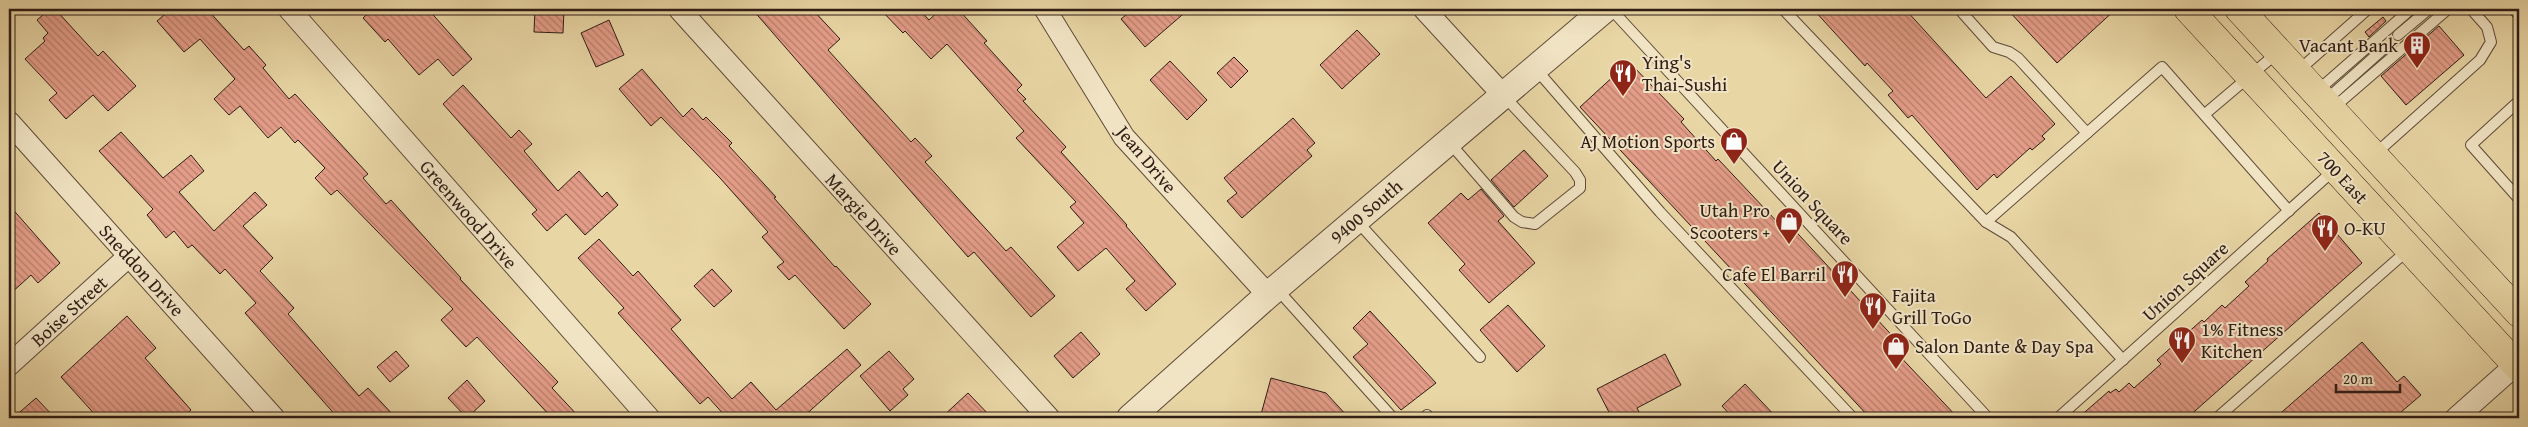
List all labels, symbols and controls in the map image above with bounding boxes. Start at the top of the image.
building icon: Vacant Bank [2402,30,2432,69]
place label: Vacant Bank [2299,31,2398,59]
place label: Ying's Thai-Sushi [1642,48,1727,98]
restaurant icon: Ying's Thai-Sushi [1608,58,1638,97]
street label: Jean Drive [1109,117,1184,199]
shop icon: AJ Motion Sports [1719,126,1749,165]
place label: AJ Motion Sports [1580,127,1715,155]
street label: 700 East [2311,144,2375,210]
street label: Greenwood Drive [414,153,524,275]
street label: Union Square [1766,153,1860,251]
street label: Margie Drive [819,166,909,262]
street label: 9400 South [1324,172,1409,250]
place label: Utah Pro Scooters + [1690,196,1770,246]
shop icon: Utah Pro Scooters + [1774,206,1804,245]
restaurant icon: O-KU [2310,213,2340,252]
place label: O-KU [2344,214,2386,242]
street label: Sneddon Drive [93,217,191,323]
street label: Union Square [2135,234,2235,328]
restaurant icon: Cafe El Barril [1830,259,1860,298]
place label: Cafe El Barril [1722,260,1826,288]
street label: Boise Street [25,269,114,353]
place label: Fajita Grill ToGo [1892,281,1972,331]
restaurant icon: Fajita Grill ToGo [1858,291,1888,330]
place label: 1% Fitness Kitchen [2201,315,2284,365]
restaurant icon: 1% Fitness Kitchen [2167,325,2197,364]
shop icon: Salon Dante & Day Spa [1881,331,1911,370]
place label: Salon Dante & Day Spa [1915,332,2094,360]
scale bar [2336,362,2399,394]
text: 20 m [2343,368,2374,389]

